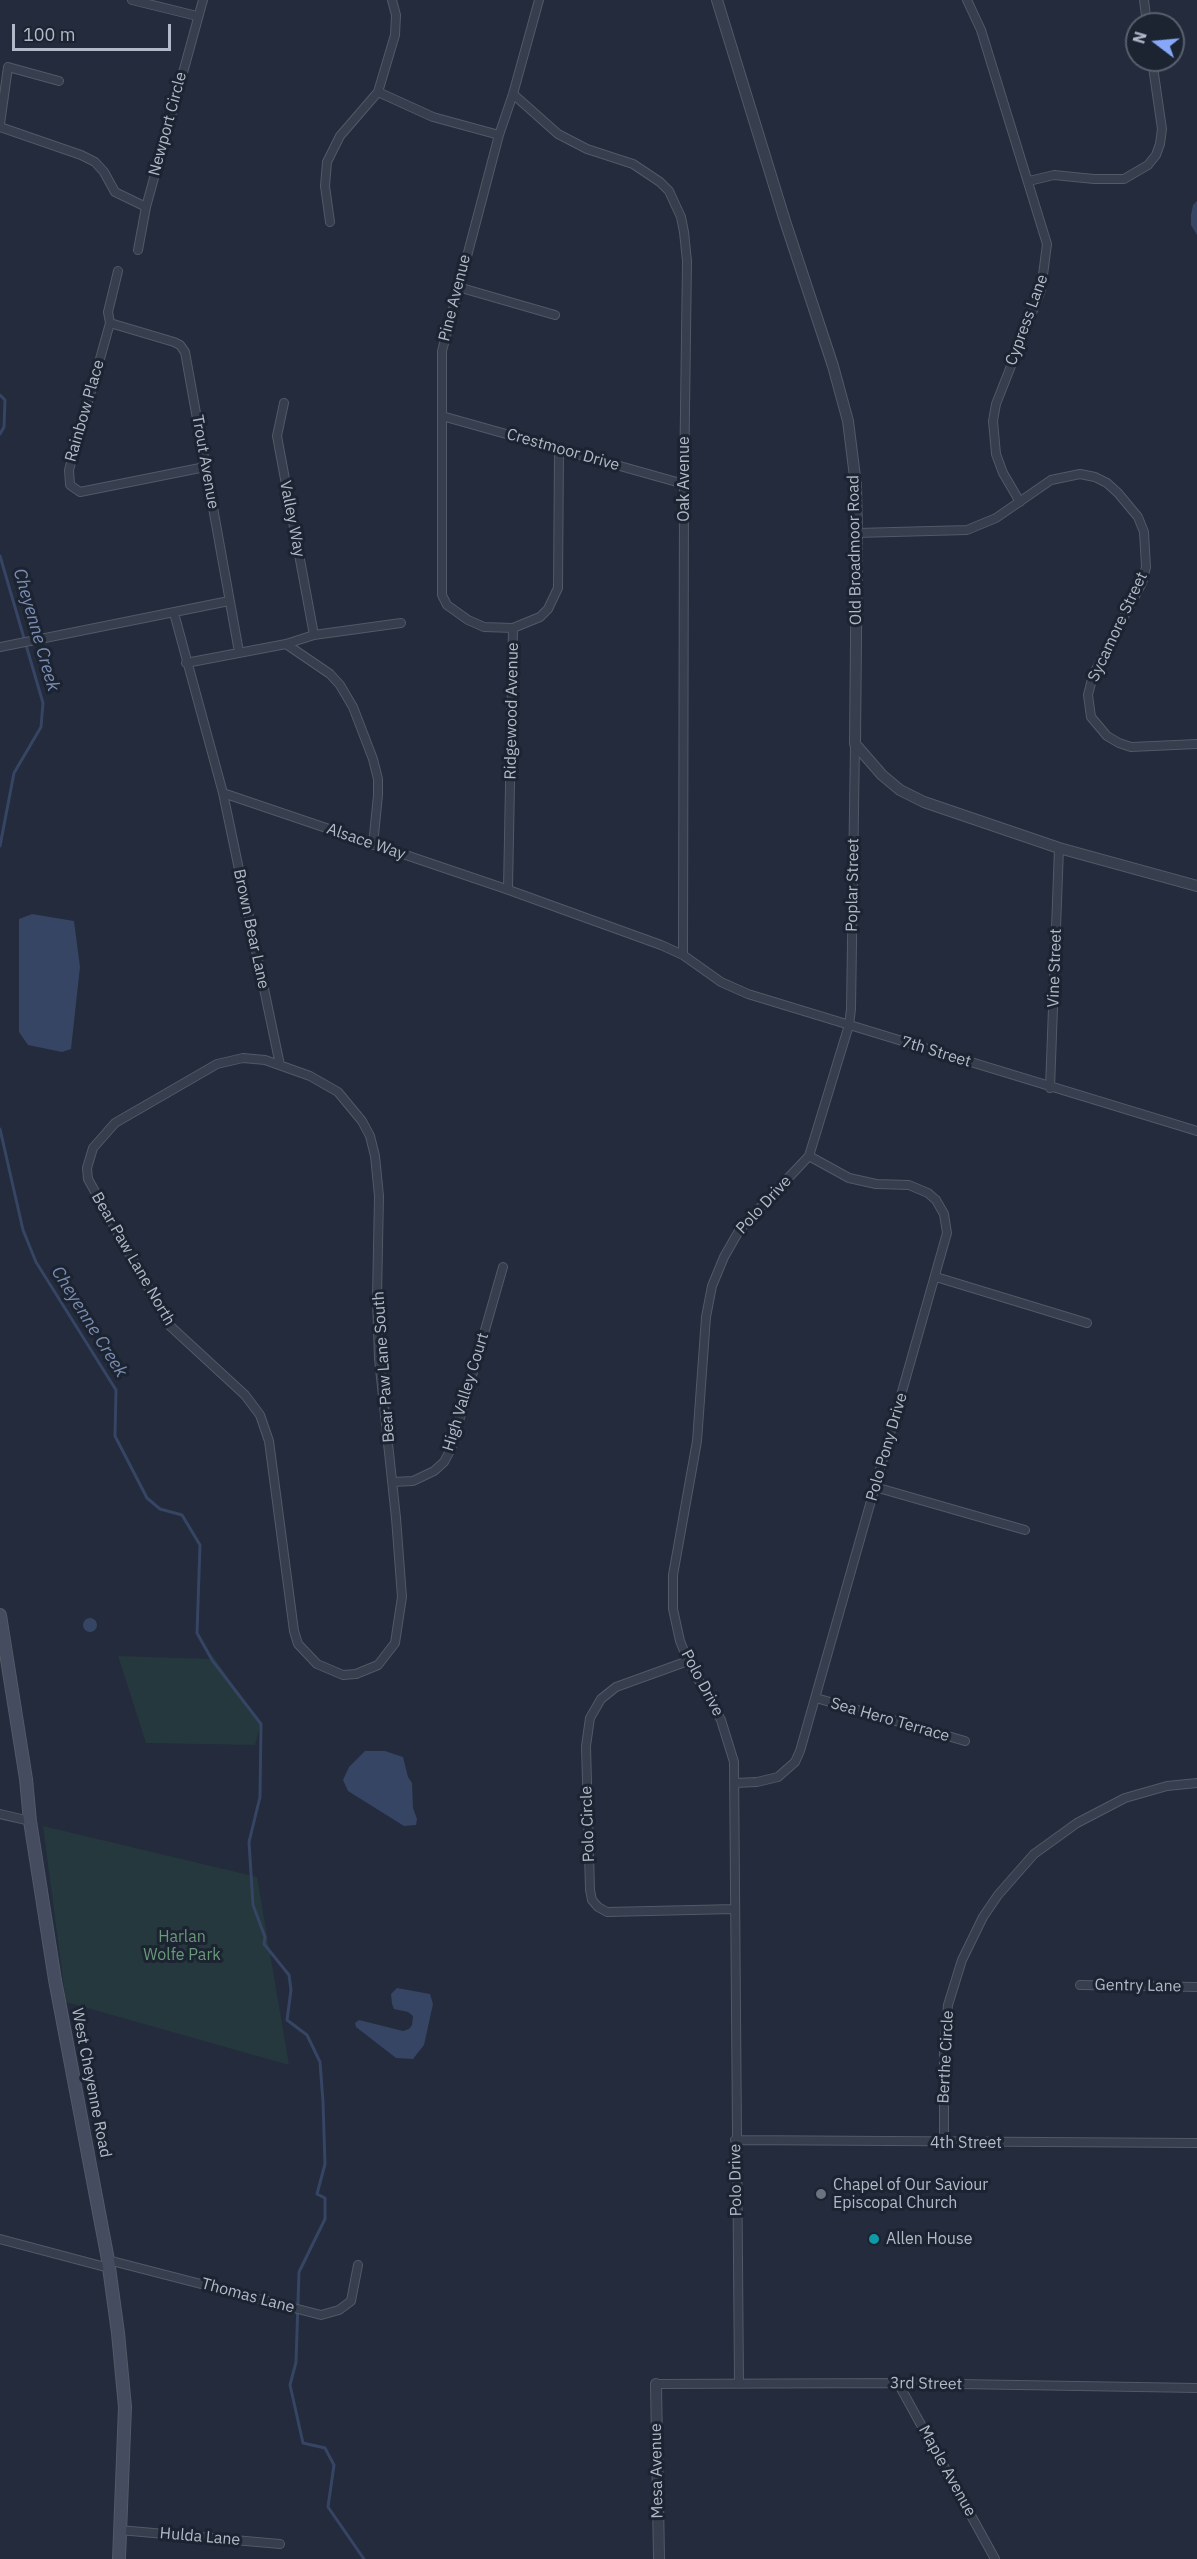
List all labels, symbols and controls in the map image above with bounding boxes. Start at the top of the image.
scale bar [15,12,174,50]
north arrow [1125,12,1185,72]
text: 100 m [23,23,75,46]
text: N [1128,29,1151,46]
street label: Newport Circle [145,70,191,178]
street label: Pine Avenue [435,253,475,343]
street label: Cypress Lane [1002,272,1052,368]
street label: Rainbow Place [61,358,109,464]
street label: Trout Avenue [187,414,223,510]
street label: Crestmoor Drive [504,425,622,475]
street label: Oak Avenue [674,436,694,522]
street label: Old Broadmoor Road [844,475,866,625]
street label: Valley Way [275,479,309,559]
water label: Cheyenne Creek [8,566,64,694]
street label: Sycamore Street [1084,569,1152,685]
street label: Ridgewood Avenue [501,642,523,780]
street label: Alsace Way [324,820,408,864]
street label: Poplar Street [843,838,863,932]
street label: Brown Bear Lane [229,867,273,991]
street label: Vine Street [1044,928,1066,1008]
street label: 7th Street [899,1032,973,1072]
street label: Polo Drive [732,1172,796,1238]
street label: Bear Paw Lane North [87,1189,179,1329]
water label: Cheyenne Creek [46,1263,132,1381]
street label: Bear Paw Lane South [369,1291,399,1443]
street label: High Valley Court [439,1330,493,1454]
street label: Polo Pony Drive [862,1391,912,1503]
street label: Polo Drive [676,1646,728,1720]
street label: Sea Hero Terrace [828,1694,952,1746]
street label: Polo Circle [577,1786,599,1862]
park label: Harlan Wolfe Park [143,1927,221,1965]
street label: Gentry Lane [1094,1976,1182,1996]
street label: West Cheyenne Road [67,2007,115,2159]
street label: Berthe Circle [934,2010,958,2104]
street label: 4th Street [930,2133,1002,2153]
street label: Polo Drive [726,2144,746,2216]
place label: Chapel of Our Saviour Episcopal Church [833,2175,988,2213]
marker: Chapel of Our Saviour Episcopal Church [814,2187,828,2201]
place label: Allen House [886,2229,972,2249]
marker: Allen House [867,2232,881,2246]
street label: Thomas Lane [199,2274,297,2318]
street label: 3rd Street [890,2374,962,2394]
street label: Maple Avenue [914,2422,980,2520]
street label: Mesa Avenue [647,2423,667,2519]
street label: Hulda Lane [159,2524,241,2550]

